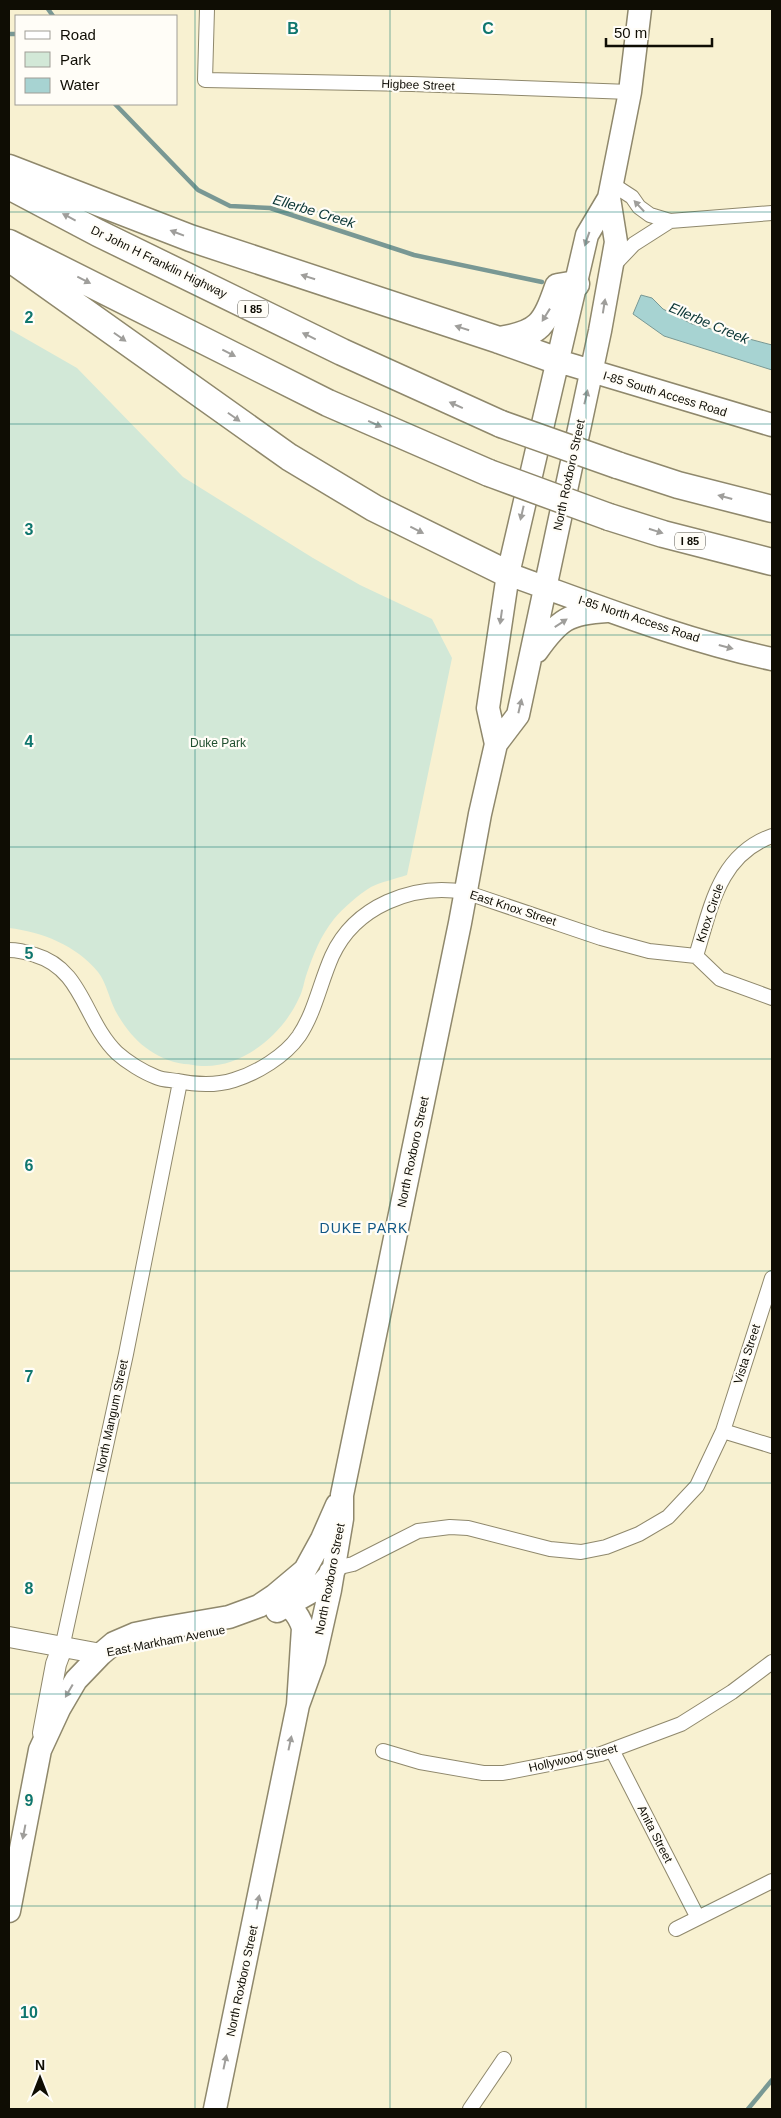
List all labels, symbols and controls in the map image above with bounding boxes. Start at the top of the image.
legend [15,15,178,105]
scale bar [606,15,712,47]
text: B [287,20,299,37]
text: C [482,20,494,37]
text: 50 m [614,24,647,41]
text: Road [60,26,96,43]
text: Park [60,51,91,68]
text: Water [60,76,99,93]
street label: Higbee Street [381,77,456,93]
water label: Ellerbe Creek [271,191,358,231]
one-way arrow [633,200,645,212]
one-way arrow [62,213,76,222]
street label: Dr John H Franklin Highway [89,223,229,301]
one-way arrow [169,229,184,237]
one-way arrow [583,232,591,247]
one-way arrow [300,273,315,280]
one-way arrow [77,276,91,284]
one-way arrow [601,298,609,314]
water label: Ellerbe Creek [667,299,752,347]
road number: I 85 [238,300,268,318]
text: 2 [25,309,34,326]
one-way arrow [541,309,551,322]
one-way arrow [454,323,469,331]
one-way arrow [113,332,126,342]
one-way arrow [301,332,316,340]
one-way arrow [222,349,236,357]
street label: I-85 South Access Road [601,368,729,420]
one-way arrow [582,389,590,404]
one-way arrow [449,400,463,408]
one-way arrow [227,412,241,422]
street label: North Roxboro Street [550,417,588,532]
one-way arrow [368,420,382,428]
one-way arrow [717,493,732,501]
one-way arrow [518,505,526,520]
text: 3 [25,521,34,538]
one-way arrow [410,526,424,534]
one-way arrow [648,528,663,536]
road number: I 85 [675,532,705,550]
street label: I-85 North Access Road [577,593,701,645]
one-way arrow [497,609,505,625]
one-way arrow [555,618,568,628]
one-way arrow [718,644,733,652]
one-way arrow [516,698,524,713]
text: 4 [25,733,34,750]
park label: Duke Park [190,736,247,750]
street label: Knox Circle [693,881,727,944]
street label: East Knox Street [468,887,559,929]
text: 5 [25,945,34,962]
street label: North Roxboro Street [394,1094,432,1209]
text: 6 [25,1157,34,1174]
district label: DUKE PARK [320,1220,408,1236]
street label: Vista Street [731,1322,763,1386]
street label: North Mangum Street [93,1358,131,1474]
text: 7 [25,1368,34,1385]
street label: North Roxboro Street [312,1521,348,1636]
text: 8 [25,1580,34,1597]
street label: East Markham Avenue [106,1623,227,1659]
one-way arrow [65,1684,74,1697]
one-way arrow [286,1736,294,1751]
street label: Hollywood Street [527,1741,619,1775]
text: 9 [25,1792,34,1809]
street label: Anita Street [635,1803,676,1866]
one-way arrow [20,1825,28,1841]
one-way arrow [254,1895,262,1910]
street label: North Roxboro Street [223,1923,261,2038]
text: 10 [20,2004,38,2021]
north arrow [15,2053,65,2103]
one-way arrow [221,2054,229,2069]
text: N [35,2057,45,2073]

